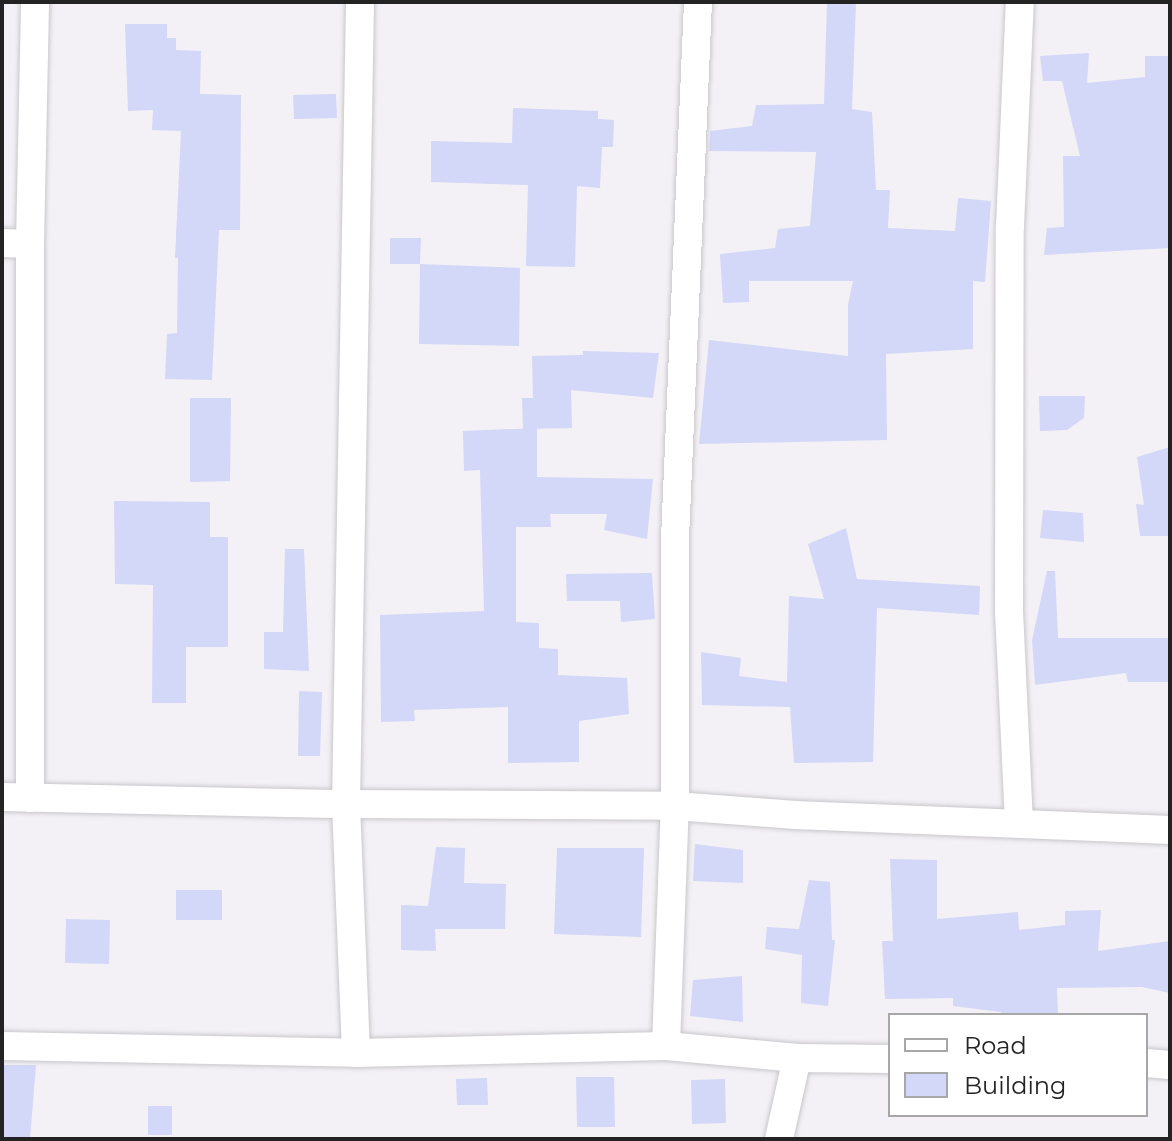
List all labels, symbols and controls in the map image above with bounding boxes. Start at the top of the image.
legend [888,1013,1148,1117]
text: Road [964,1031,1027,1060]
text: Building [964,1071,1067,1100]

